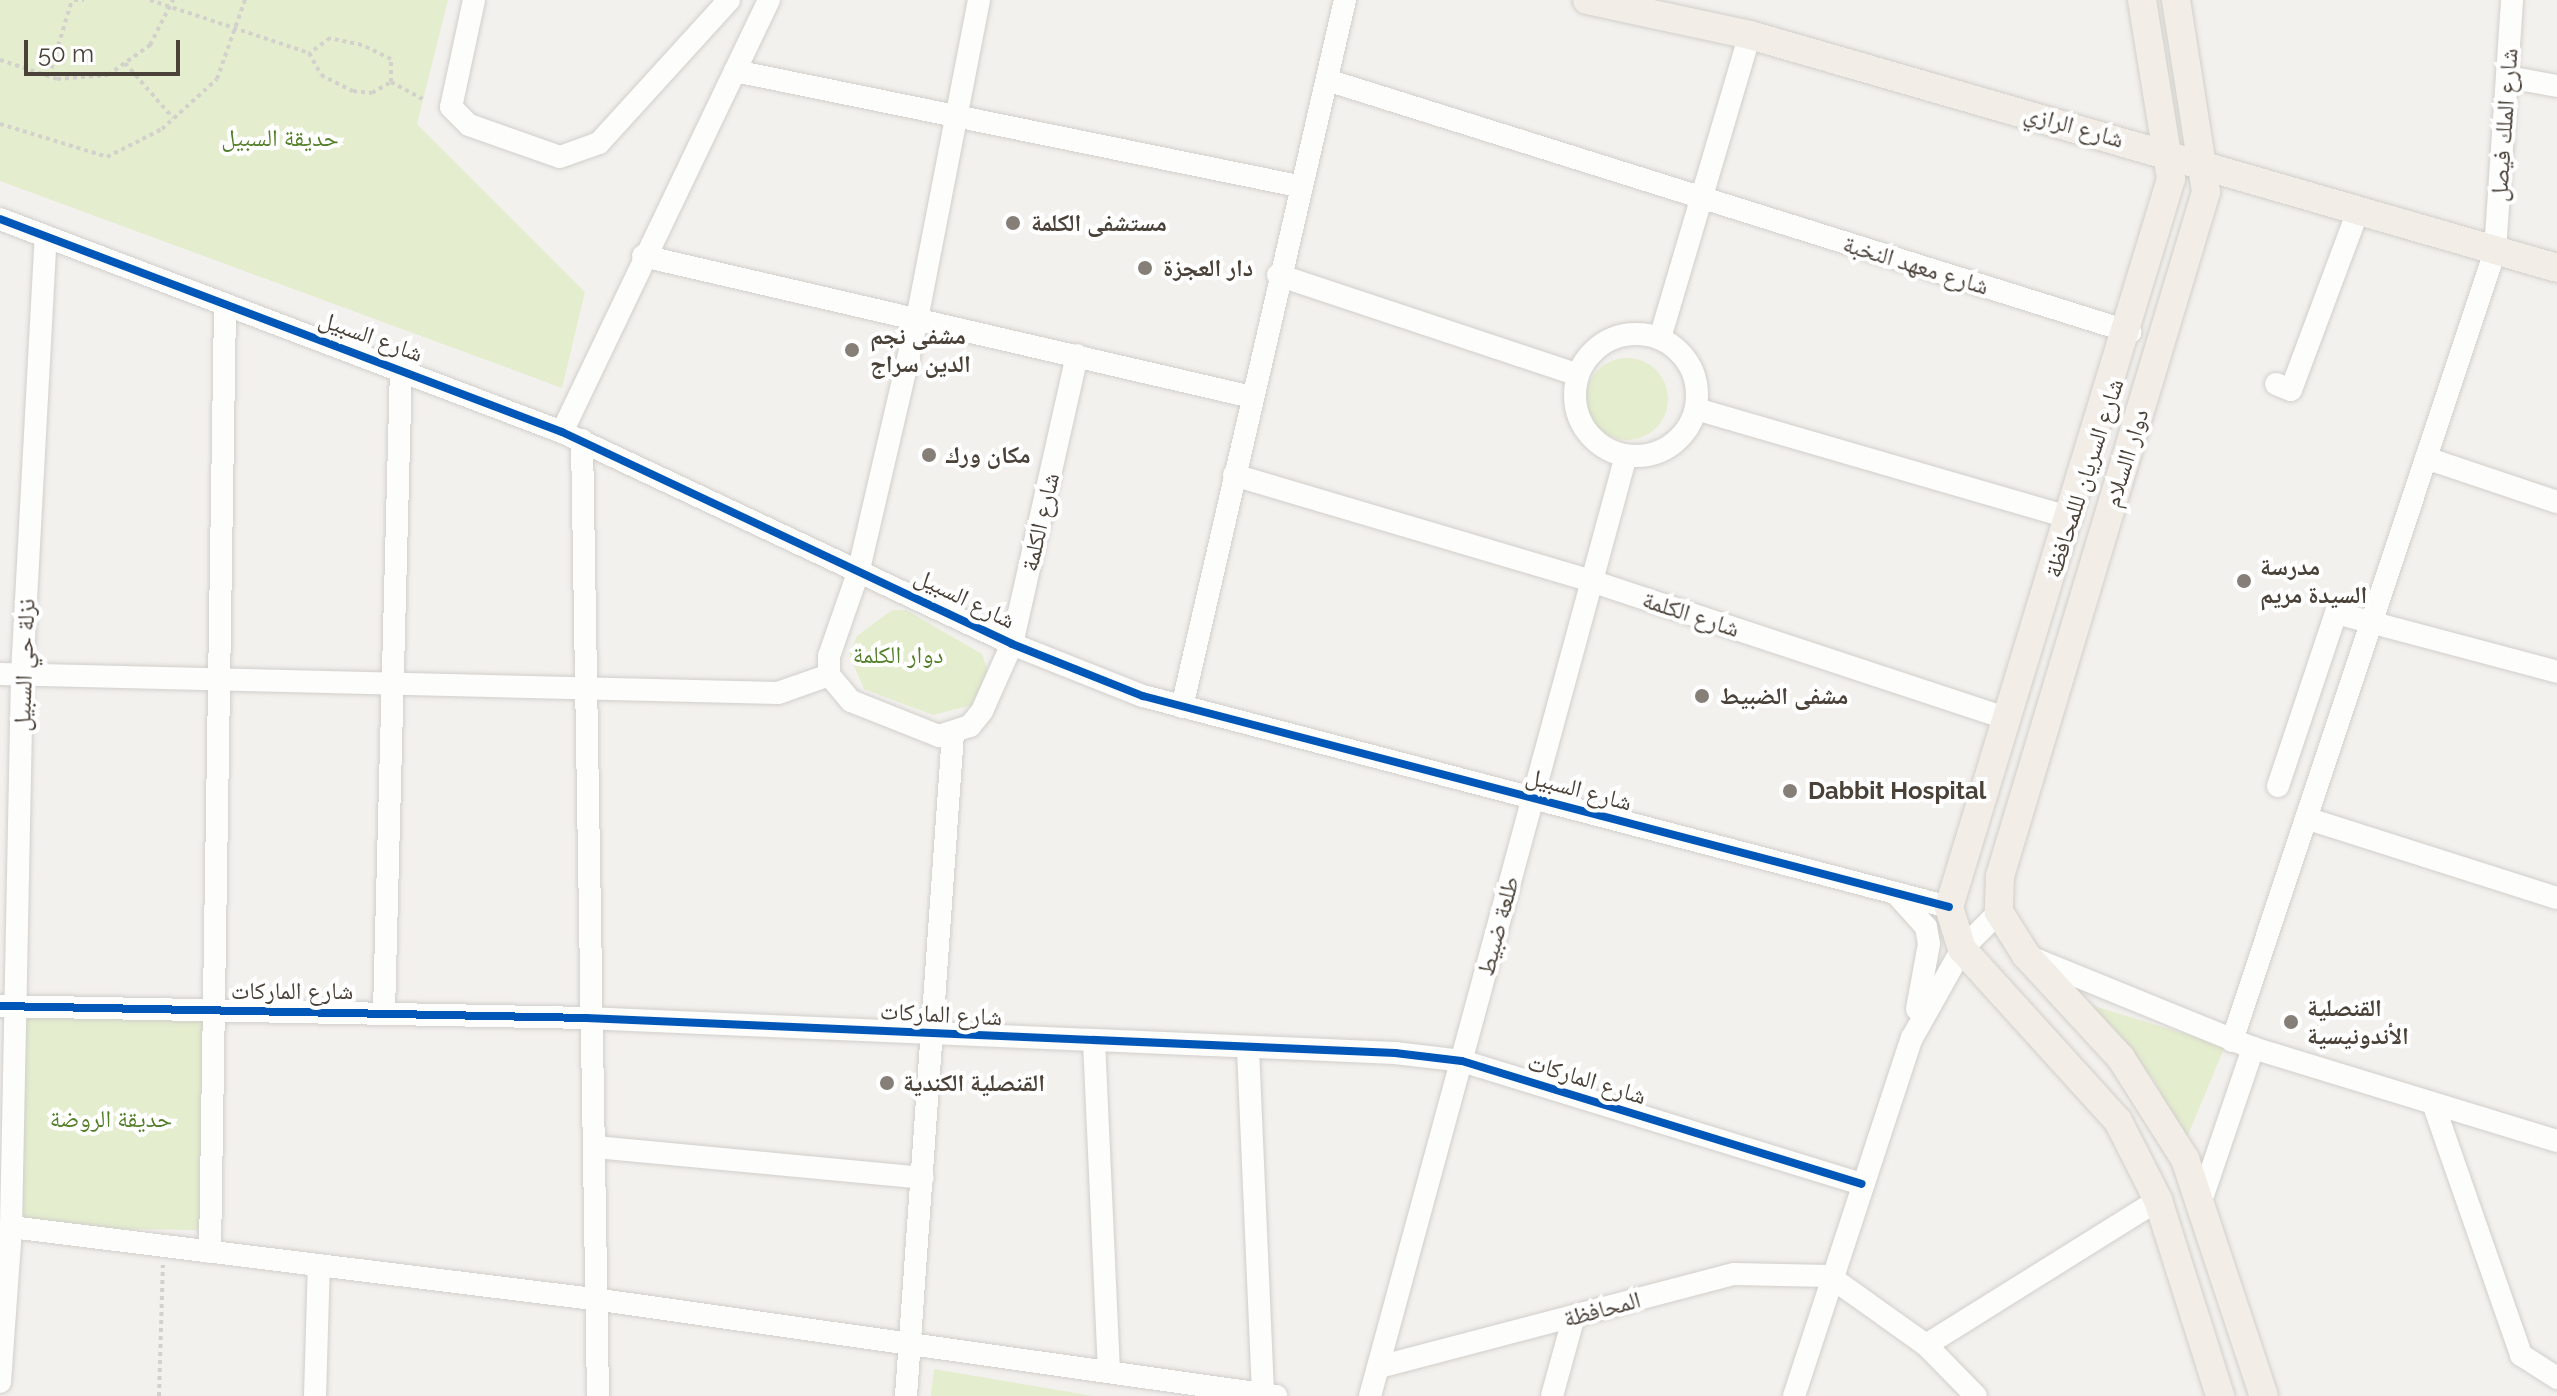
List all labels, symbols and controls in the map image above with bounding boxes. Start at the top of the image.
scale bar [28,24,184,74]
text: 50 m [38,39,94,68]
street label: شارع الملك فيصل [2484,47,2524,203]
street label: شارع الرازي [2021,98,2127,154]
park label: حديقة السبيل [221,124,339,152]
place label: مستشفى الكلمة [1031,209,1167,237]
marker: مستشفى الكلمة [1002,212,1024,234]
street label: شارع معهد النخبة [1840,229,1992,301]
place label: دار العجزة [1163,254,1253,282]
marker: دار العجزة [1134,257,1156,279]
street label: شارع السبيل [315,304,427,368]
place label: مشفى نجم الدين سراج [870,322,971,378]
marker: مشفى نجم الدين سراج [841,339,863,361]
street label: شارع السريان لللمحافظة [2038,375,2130,581]
street label: دوار االسلام [2097,405,2155,511]
place label: مكان ورك [945,441,1031,469]
marker: مكان ورك [920,446,938,464]
street label: شارع الكلمة [1015,470,1065,574]
place label: مدرسة السيدة مريم [2260,553,2367,609]
street label: شارع السبيل [910,561,1020,635]
marker: مدرسة السيدة مريم [2235,572,2253,590]
street label: شارع الكلمة [1639,585,1743,643]
street label: نزلة حي السبيل [7,598,41,732]
park label: دوار الكلمة [853,641,943,669]
place label: مشفى الضبيط [1720,682,1848,710]
marker: مشفى الضبيط [1691,685,1713,707]
street label: شارع السبيل [1523,761,1635,817]
place label: Dabbit Hospital [1808,777,1986,805]
marker: Dabbit Hospital [1779,780,1801,802]
street label: طلعة ضبيط [1471,873,1525,979]
street label: شارع الماركات [231,977,353,1005]
place label: القنصلية الأندونيسية [2307,994,2409,1050]
street label: شارع الماركات [879,996,1003,1032]
marker: القنصلية الأندونيسية [2282,1013,2300,1031]
street label: شارع الماركات [1524,1047,1650,1111]
place label: القنصلية الكندية [903,1069,1045,1097]
marker: القنصلية الكندية [878,1074,896,1092]
park label: حديقة الروضة [50,1105,172,1133]
street label: المحافظة [1560,1285,1644,1333]

